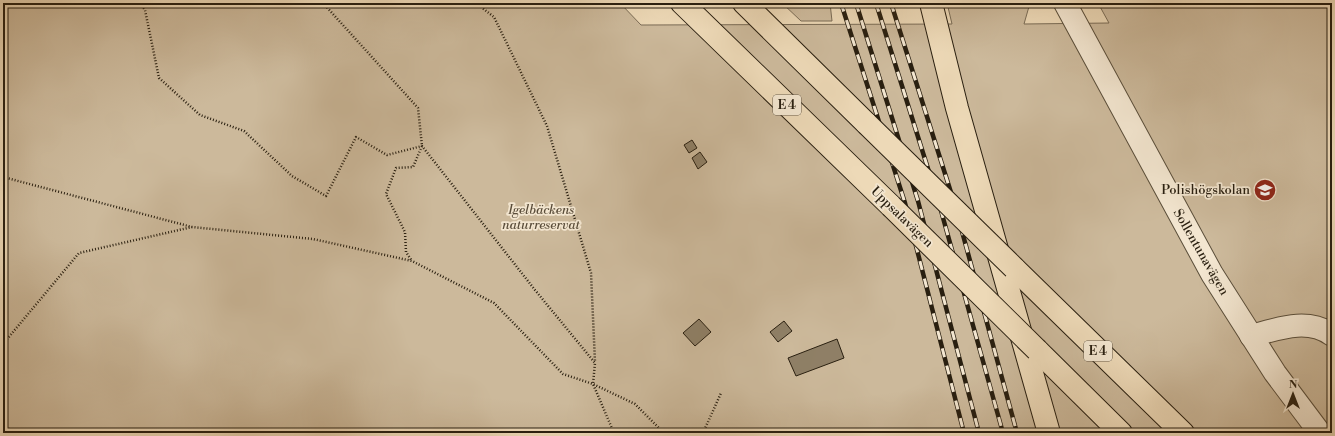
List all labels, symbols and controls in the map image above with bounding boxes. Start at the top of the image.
road number: E 4 [773,95,801,115]
school or university icon: Polishögskolan [1252,177,1278,203]
place label: Polishögskolan [1161,182,1250,198]
street label: Uppsalavägen [867,183,937,251]
park label: Igelbäckens naturreservat [502,202,580,233]
street label: Sollentunavägen [1170,206,1232,298]
road number: E 4 [1084,341,1112,361]
north arrow [1273,374,1313,414]
text: N [1289,378,1298,392]

